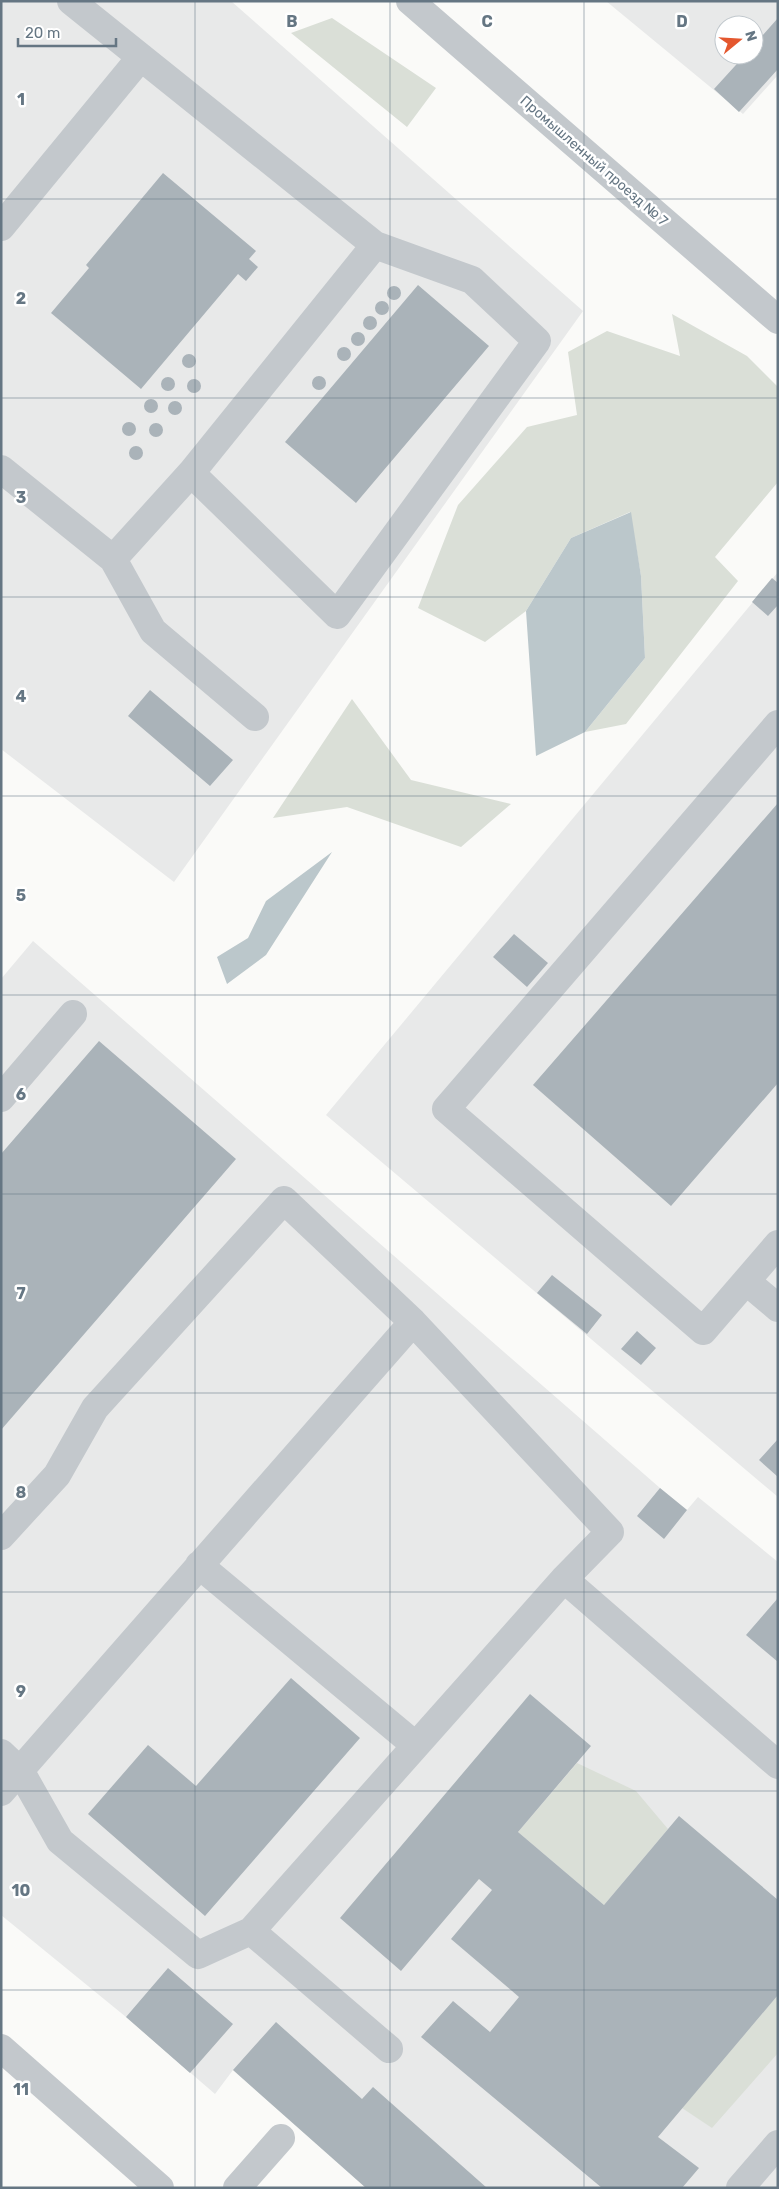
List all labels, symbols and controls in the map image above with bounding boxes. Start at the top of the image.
text: B [286,12,298,31]
text: C [481,12,493,31]
text: D [676,12,688,31]
scale bar [18,15,115,47]
north arrow [714,15,764,65]
text: 20 m [25,24,60,42]
text: N [741,29,761,44]
text: 1 [17,90,25,109]
street label: Промышленный проезд № 7 [517,92,671,230]
text: 2 [16,289,26,308]
text: 3 [16,488,26,507]
text: 4 [16,687,27,706]
text: 5 [16,886,26,905]
text: 6 [16,1085,26,1104]
text: 7 [16,1284,26,1303]
text: 8 [16,1483,27,1502]
text: 9 [16,1682,26,1701]
text: 10 [12,1881,31,1900]
text: 11 [13,2080,29,2099]

